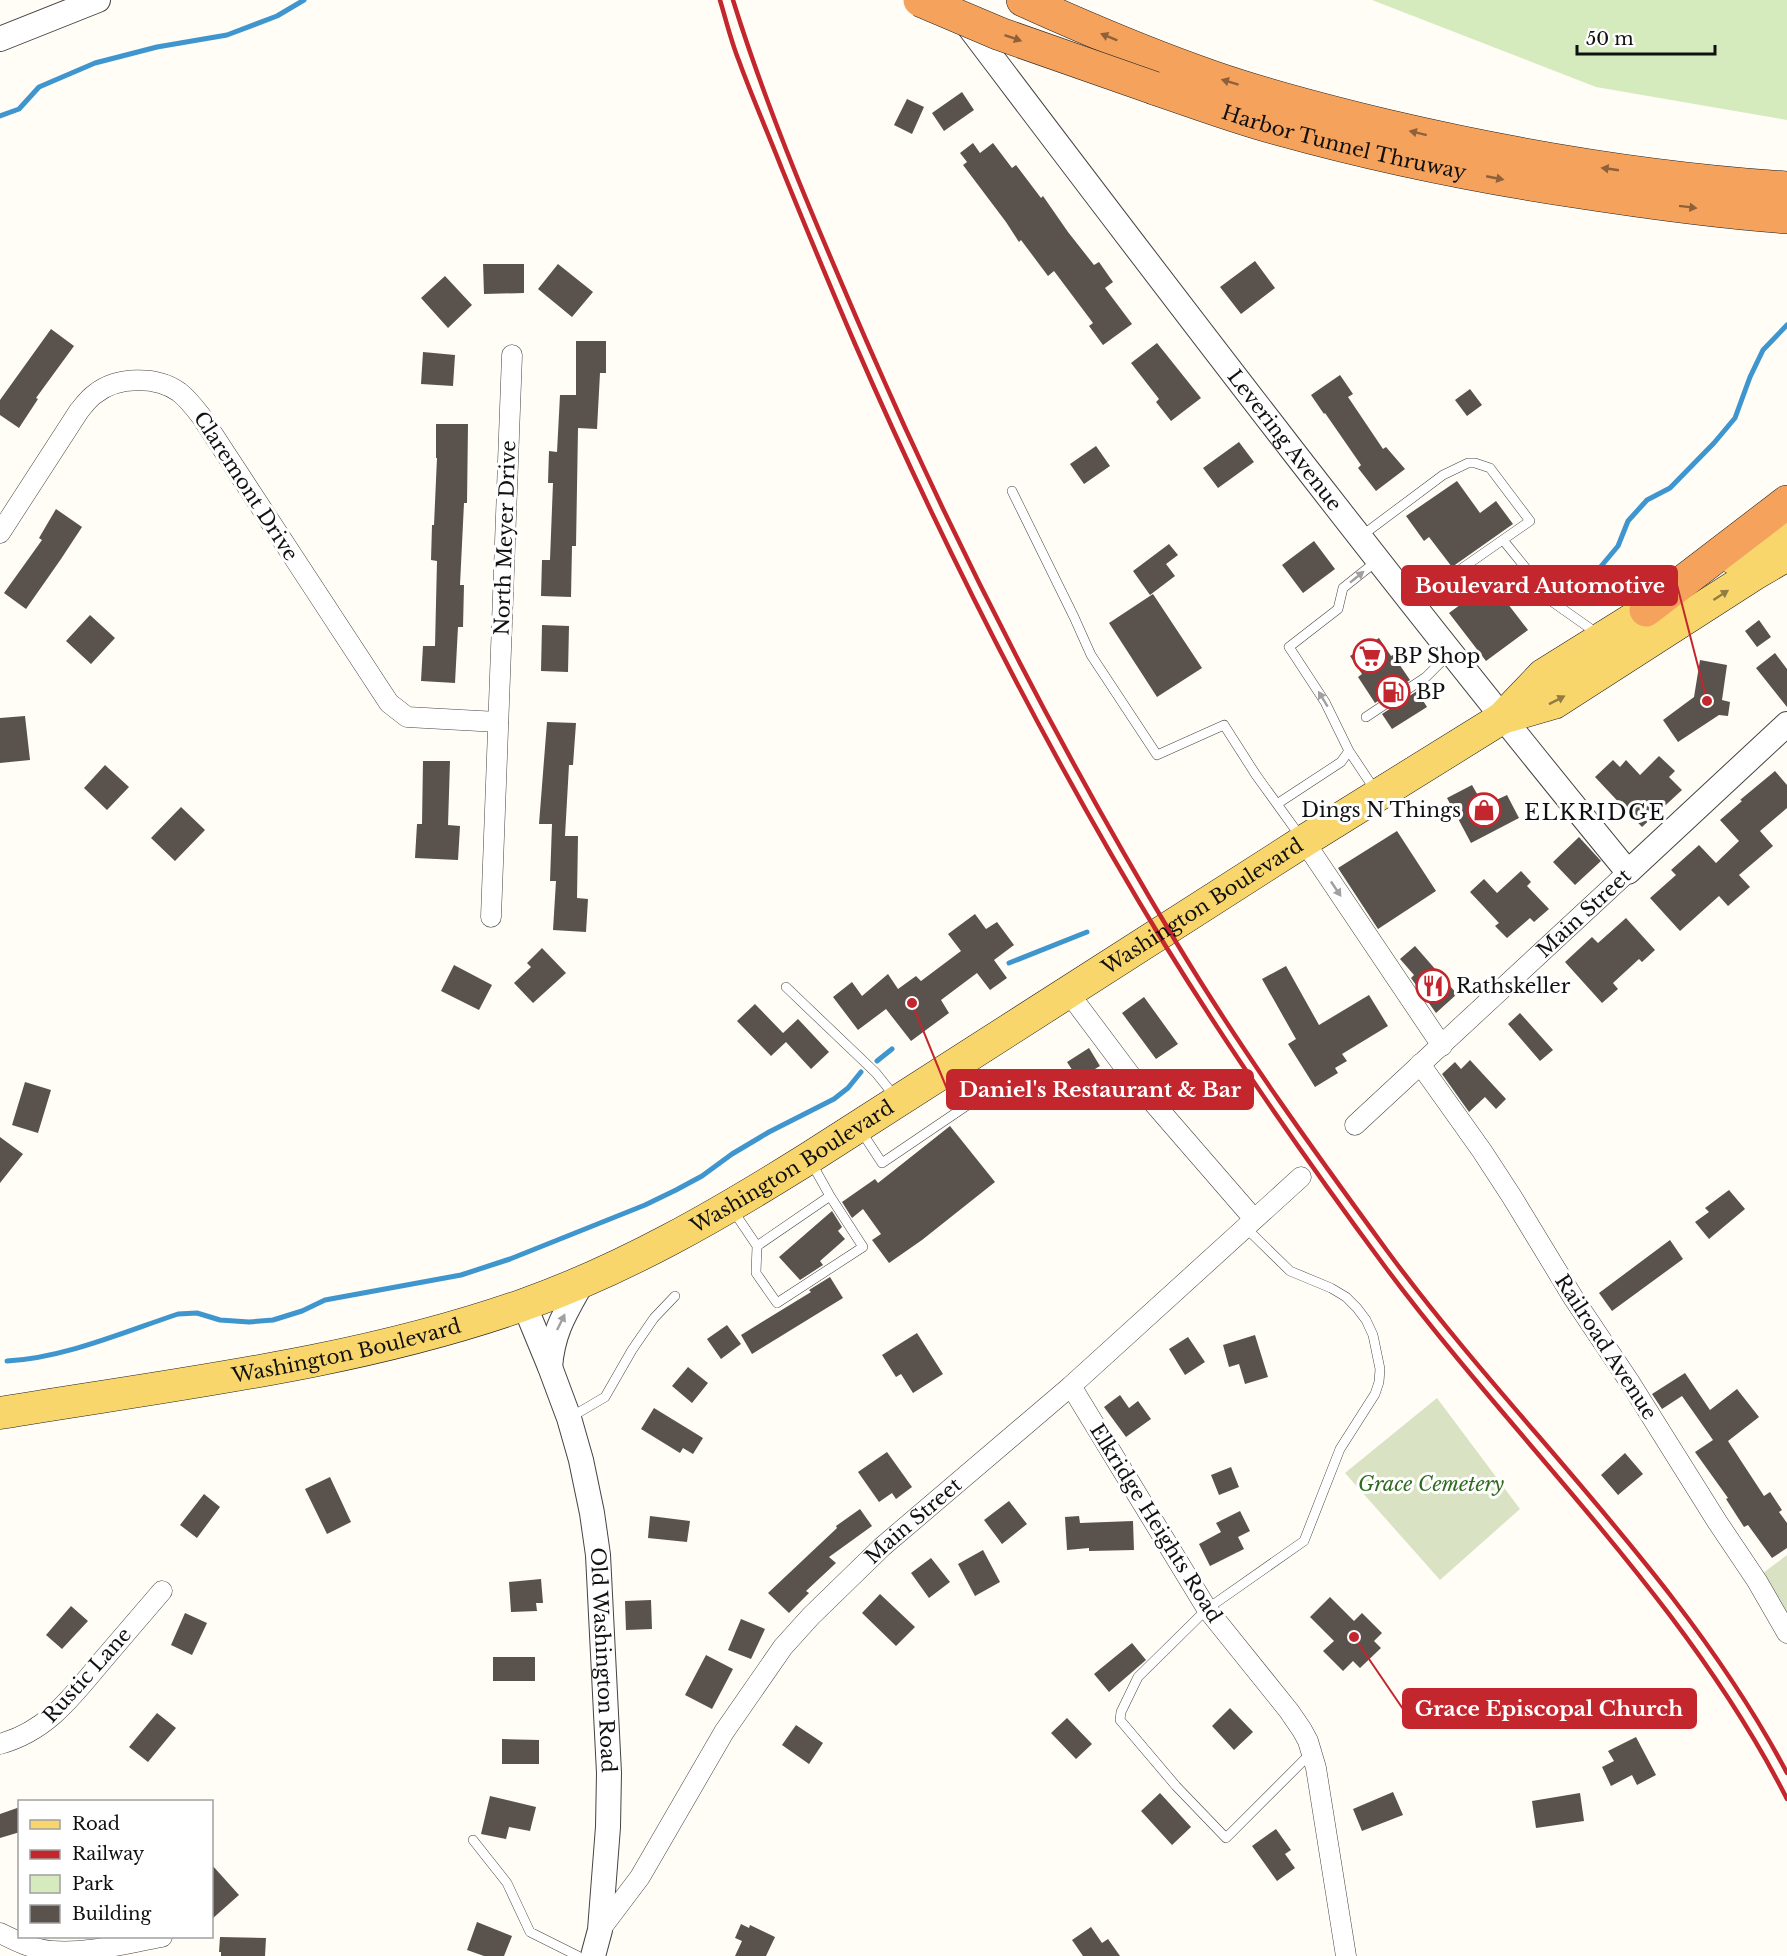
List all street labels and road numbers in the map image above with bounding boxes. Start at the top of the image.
street label: Harbor Tunnel Thruway [1219,100,1469,184]
street label: Levering Avenue [1223,365,1347,516]
street label: Claremont Drive [189,407,303,565]
street label: North Meyer Drive [490,440,520,636]
street label: Washington Boulevard [1096,833,1307,980]
street label: Main Street [1532,863,1636,962]
street label: Washington Boulevard [685,1095,898,1238]
street label: Railroad Avenue [1550,1270,1662,1424]
street label: Washington Boulevard [229,1314,464,1388]
street label: Elkridge Heights Road [1085,1419,1227,1627]
street label: Main Street [860,1472,967,1569]
street label: Old Washington Road [586,1547,621,1773]
street label: Rustic Lane [38,1622,136,1728]

